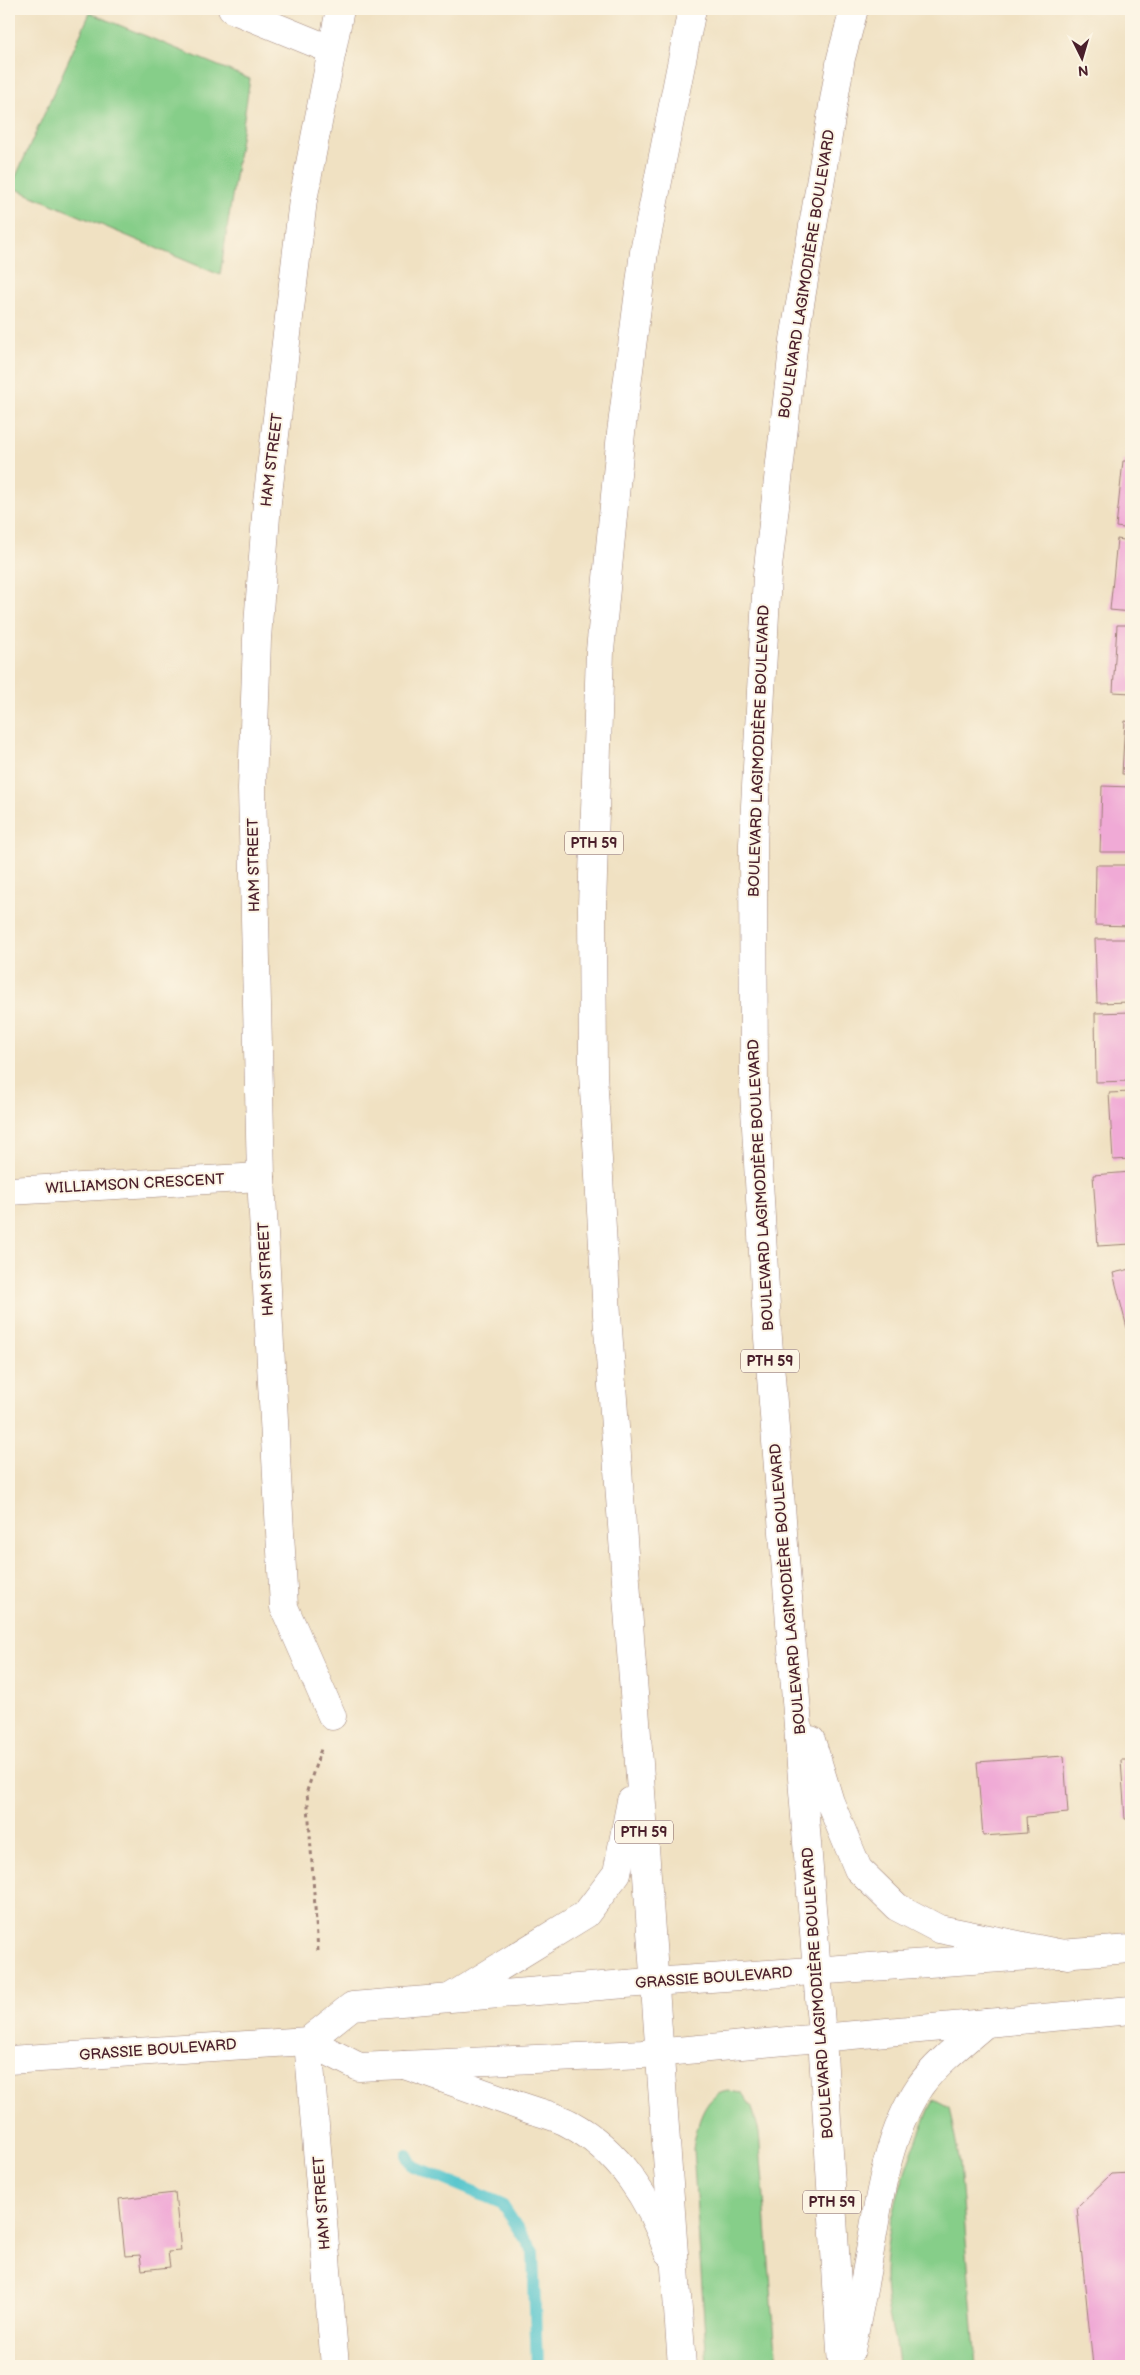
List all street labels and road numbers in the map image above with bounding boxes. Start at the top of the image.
street label: BOULEVARD LAGIMODIÈRE BOULEVARD [775,128,839,420]
street label: HAM STREET [257,412,287,508]
street label: BOULEVARD LAGIMODIÈRE BOULEVARD [744,605,774,897]
street label: HAM STREET [244,818,264,912]
road number: PTH 59 [565,831,623,854]
street label: BOULEVARD LAGIMODIÈRE BOULEVARD [744,1039,778,1331]
street label: WILLIAMSON CRESCENT [45,1170,225,1198]
street label: HAM STREET [254,1222,278,1316]
road number: PTH 59 [741,1350,799,1372]
street label: BOULEVARD LAGIMODIÈRE BOULEVARD [766,1443,810,1735]
road number: PTH 59 [615,1820,673,1844]
street label: BOULEVARD LAGIMODIÈRE BOULEVARD [798,1846,838,2139]
street label: GRASSIE BOULEVARD [635,1963,793,1993]
street label: GRASSIE BOULEVARD [79,2035,237,2065]
street label: HAM STREET [309,2155,335,2251]
road number: PTH 59 [803,2190,861,2214]

